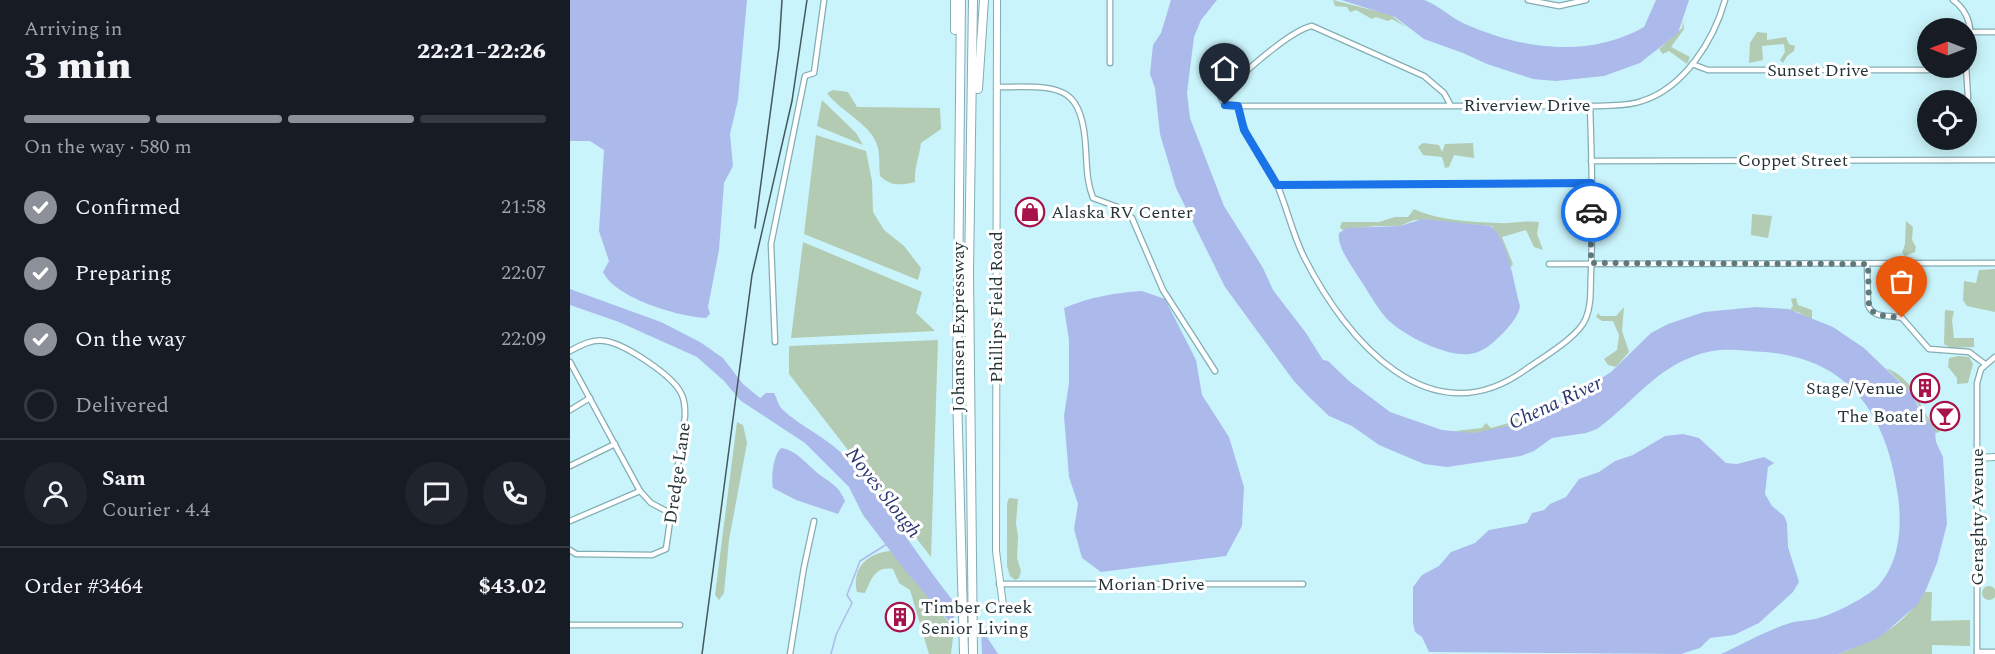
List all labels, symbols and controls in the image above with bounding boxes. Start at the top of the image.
text: Arriving in [24,14,122,44]
north arrow [1917,18,1977,78]
map controls [1917,18,1977,150]
text: 22:21–22:26 [417,35,546,68]
text: 3 min [24,37,132,96]
pin [1199,43,1250,105]
icon: home [1208,52,1241,85]
street label: Sunset Drive [1767,57,1869,84]
button: locate [1917,90,1977,150]
street label: Riverview Drive [1463,92,1591,119]
text: On the way · 580 m [24,132,192,162]
street label: Coppet Street [1738,147,1848,174]
courier [1561,182,1621,242]
icon: check [24,191,57,224]
text: Confirmed [75,191,181,224]
text: 21:58 [501,192,546,222]
shop icon: Alaska RV Center [1014,196,1046,228]
icon: car [1575,196,1608,229]
place label: Alaska RV Center [1051,199,1193,226]
street label: Phillips Field Road [983,231,1010,383]
street label: Johansen Expressway [945,240,972,412]
pin [1876,256,1927,318]
icon: check [24,257,57,290]
text: Preparing [75,257,172,290]
text: 22:07 [501,258,546,288]
icon: bag [1885,265,1918,298]
icon: check [24,323,57,356]
text: On the way [75,323,186,356]
text: 22:09 [501,324,546,354]
water label: Chena River [1504,368,1608,438]
building icon: Stage/Venue [1909,372,1941,404]
place label: Stage/Venue [1806,375,1904,402]
text: Delivered [75,389,169,422]
bar icon: The Boatel [1929,400,1961,432]
place label: The Boatel [1837,403,1924,430]
street label: Dredge Lane [657,421,698,526]
water label: Noyes Slough [838,441,928,545]
street label: Geraghty Avenue [1964,448,1991,586]
button: person [24,462,87,525]
text: Sam [102,462,146,495]
button: chat [405,462,468,525]
button: phone [483,462,546,525]
text: Courier · 4.4 [102,495,210,525]
text: Order #3464 [24,570,143,603]
text: $43.02 [478,570,546,603]
street label: Morian Drive [1097,571,1205,598]
place label: Timber Creek Senior Living [921,594,1032,642]
building icon: Timber Creek Senior Living [884,601,916,633]

